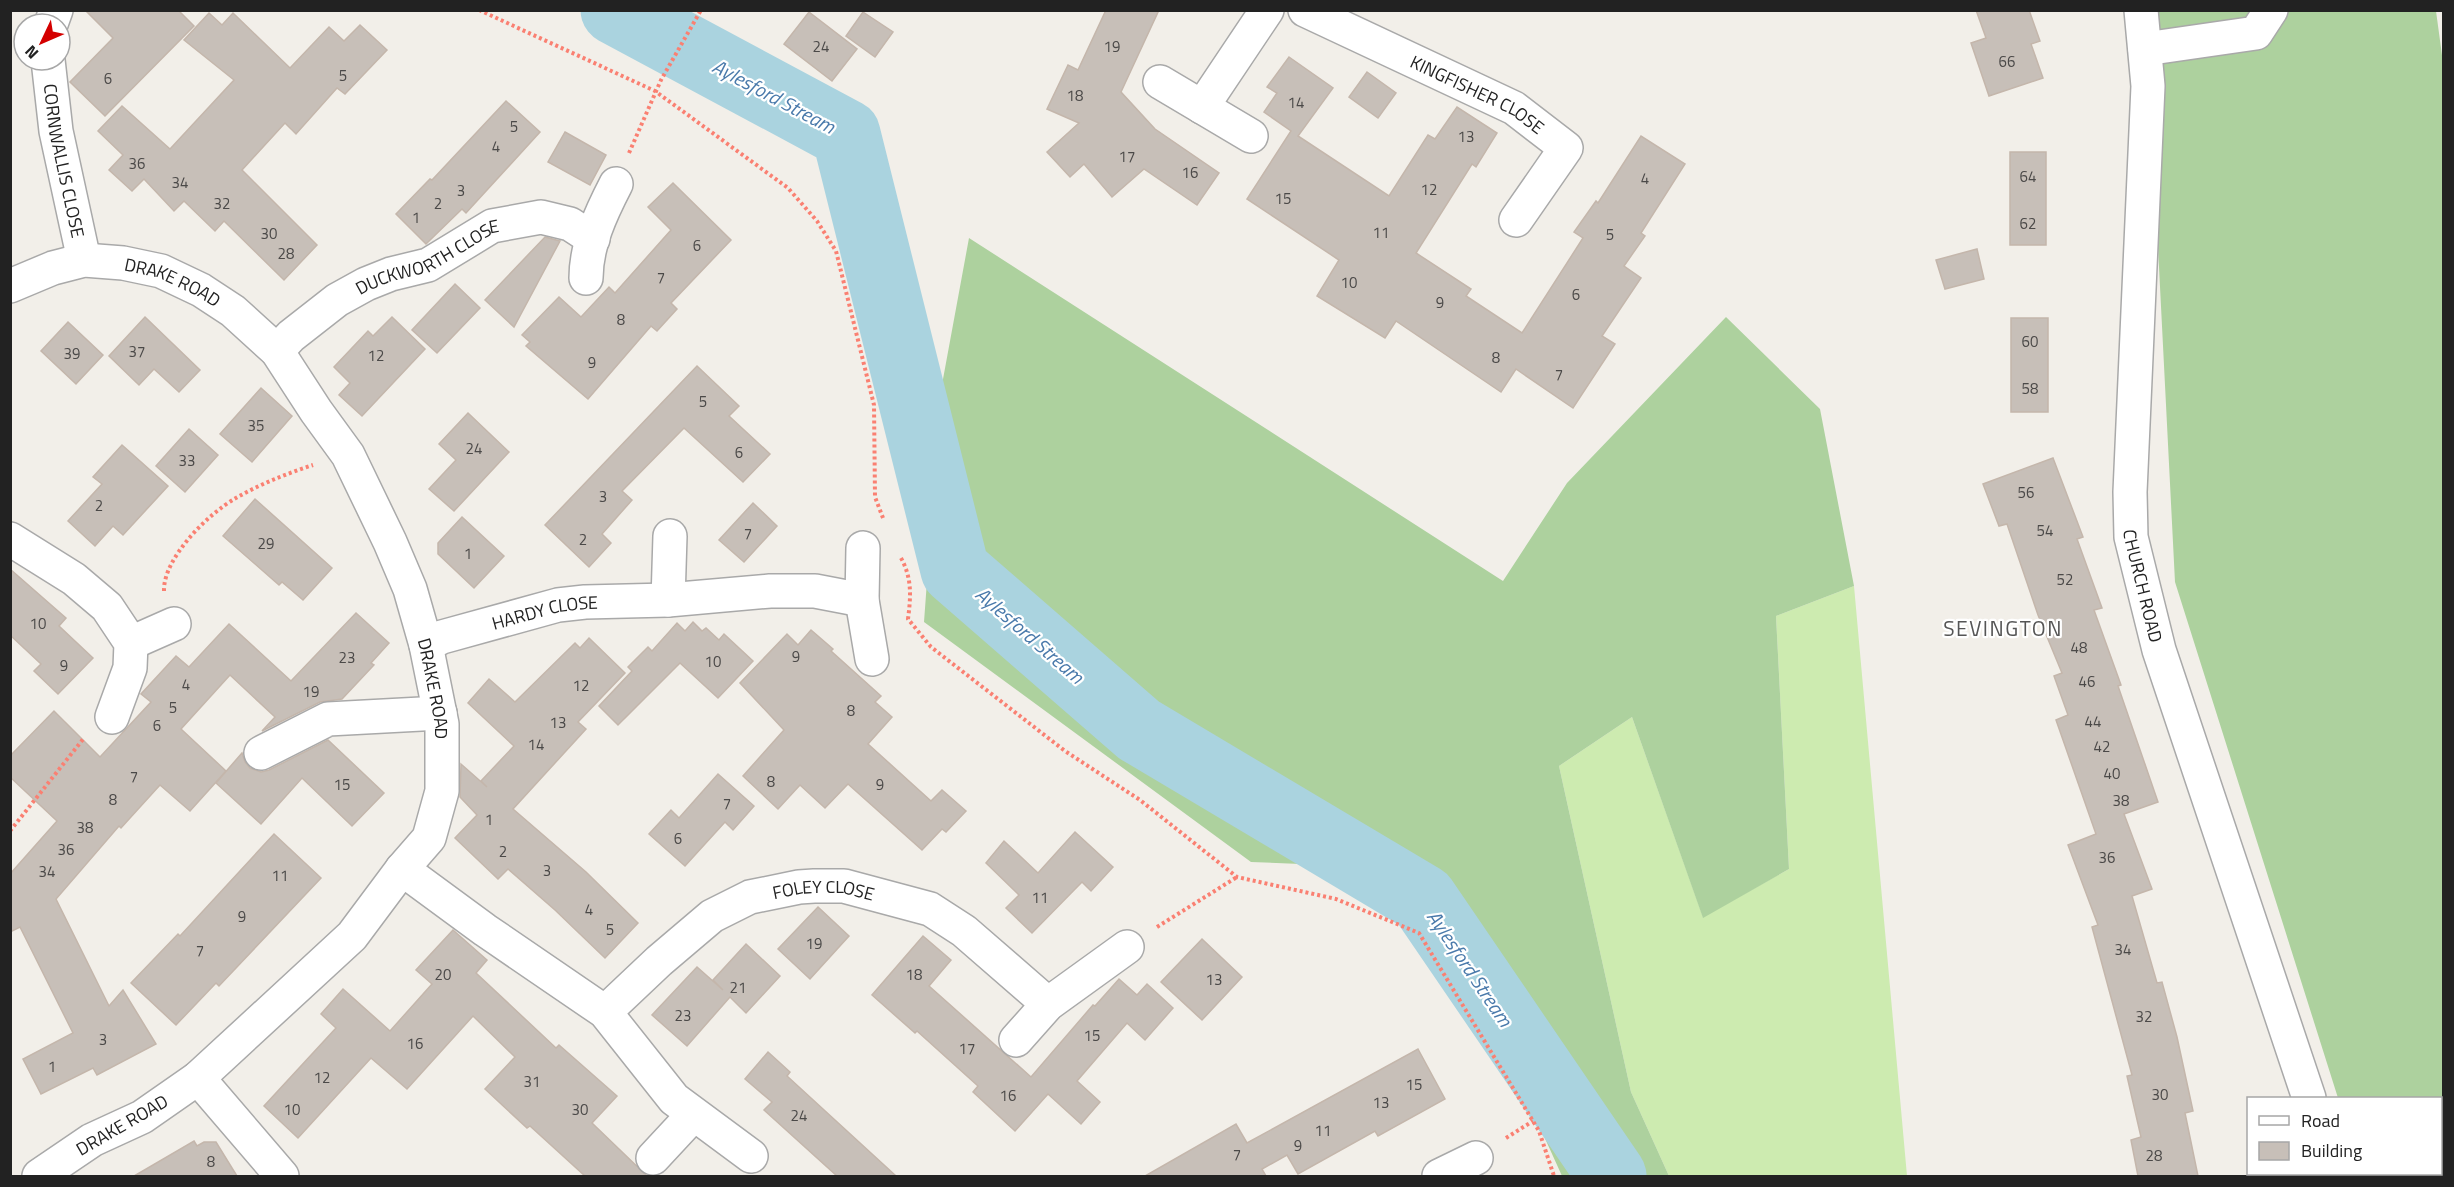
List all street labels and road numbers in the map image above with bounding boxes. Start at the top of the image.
street label: KINGFISHER CLOSE [1406,48,1550,140]
street label: CORNWALLIS CLOSE [37,82,92,240]
street label: DUCKWORTH CLOSE [350,212,501,301]
street label: DRAKE ROAD [122,250,226,313]
street label: CHURCH ROAD [2117,529,2170,645]
street label: HARDY CLOSE [488,588,598,636]
street label: DRAKE ROAD [411,635,456,739]
street label: FOLEY CLOSE [770,873,878,907]
street label: DRAKE ROAD [71,1088,173,1162]

